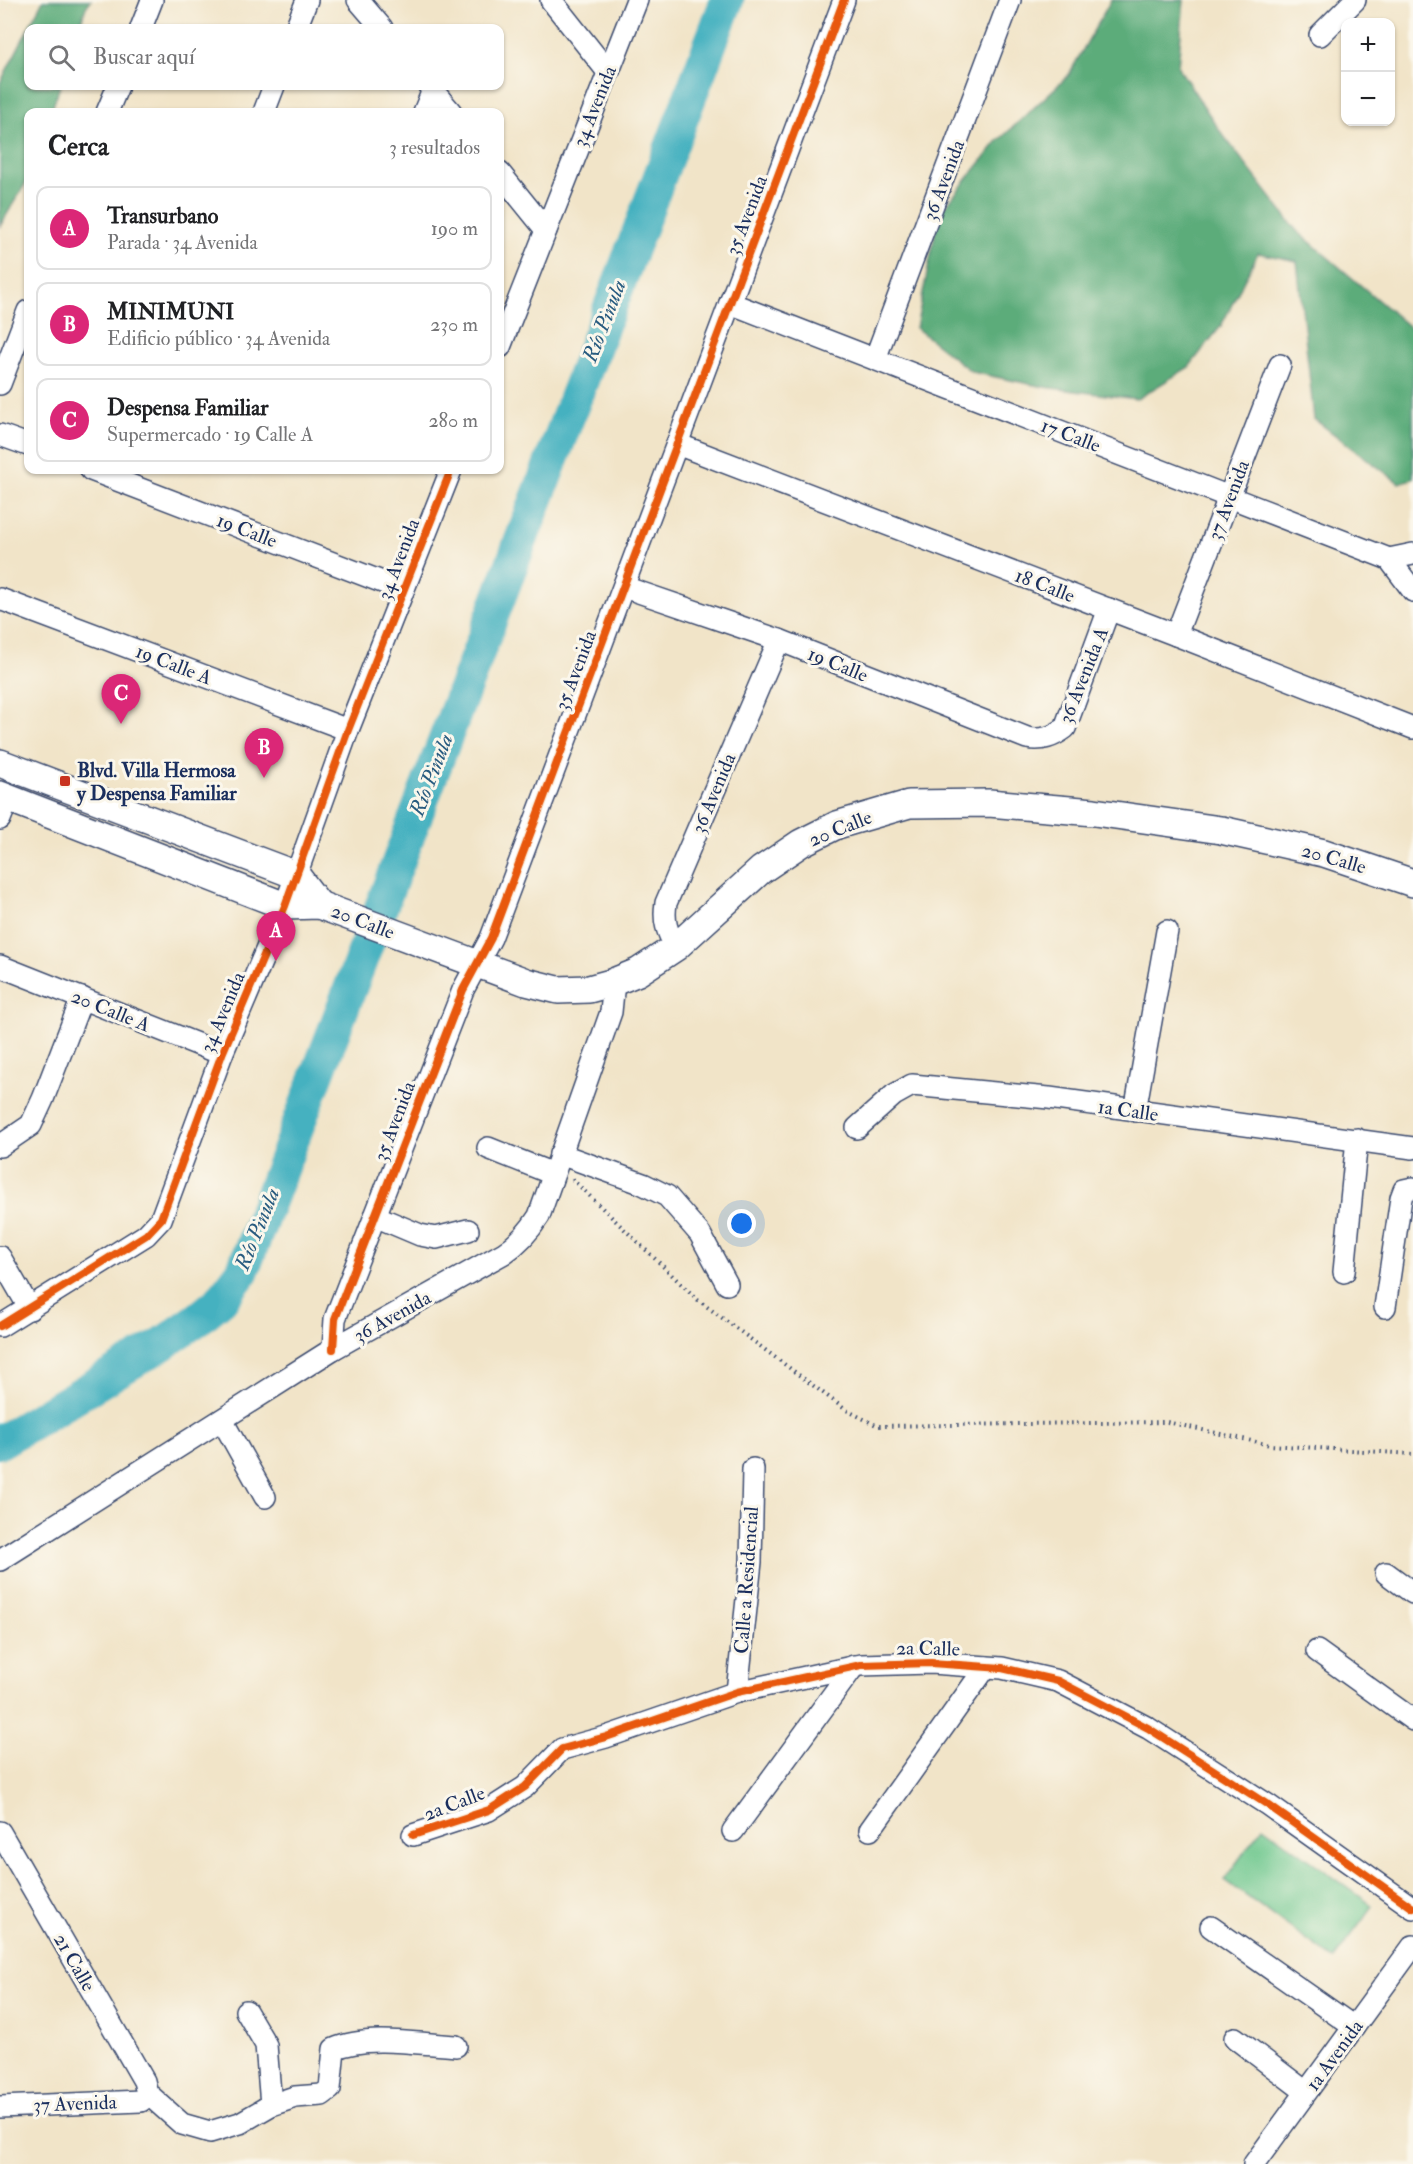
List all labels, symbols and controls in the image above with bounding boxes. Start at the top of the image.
map controls [1341,18,1395,126]
button: + [1341,18,1395,72]
search box [24,24,504,90]
icon: search [45,41,78,74]
text: Buscar aquí [93,43,195,71]
street label: 34 Avenida [567,61,622,150]
button: − [1341,72,1395,126]
text: Cerca [48,131,109,163]
text: 3 resultados [389,135,480,160]
street label: 36 Avenida [917,135,971,224]
street label: 35 Avenida [720,171,773,259]
text: Transurbano [107,202,218,230]
text: A [63,216,76,241]
text: 190 m [431,216,478,241]
text: Parada · 34 Avenida [107,230,258,255]
water label: Río Pinula [576,276,633,367]
text: MINIMUNI [107,298,234,326]
text: B [63,312,76,337]
text: 230 m [430,312,478,337]
text: Edificio público · 34 Avenida [107,326,330,351]
text: Despensa Familiar [107,394,268,422]
text: C [62,408,77,433]
text: 280 m [428,408,478,433]
street label: 17 Calle [1037,413,1104,458]
text: Supermercado · 19 Calle A [107,422,313,447]
street label: 37 Avenida [1202,456,1255,544]
street label: 19 Calle [213,508,281,553]
street label: 34 Avenida [372,514,426,603]
street label: 18 Calle [1011,563,1078,608]
street label: 36 Avenida A [1053,623,1114,727]
street label: 35 Avenida [549,626,602,714]
street label: 19 Calle A [132,639,216,691]
street label: 19 Calle [804,641,872,688]
pin: C [102,674,140,724]
pin: B [244,728,284,778]
water label: Río Pinula [403,730,460,821]
street label: 36 Avenida [685,749,742,837]
place label: Blvd. Villa Hermosa y Despensa Familiar [76,758,237,807]
marker: Blvd. Villa Hermosa y Despensa Familiar [58,774,72,788]
street label: 20 Calle [805,805,875,852]
street label: 20 Calle [1299,837,1369,880]
street label: 20 Calle [328,898,398,945]
pin: A [256,912,296,961]
street label: 34 Avenida [194,967,251,1056]
street label: 20 Calle A [68,983,154,1038]
street label: 35 Avenida [368,1077,421,1165]
street label: 1a Calle [1096,1094,1160,1127]
water label: Río Pinula [229,1184,286,1275]
your location [727,1209,756,1238]
street label: 36 Avenida [349,1285,436,1348]
street label: Calle a Residencial [729,1505,764,1655]
street label: 2a Calle [896,1635,960,1662]
street label: 2a Calle [420,1780,488,1827]
street label: 21 Calle [48,1929,101,1996]
street label: 1a Avenida [1300,2014,1369,2096]
street label: 37 Avenida [33,2090,118,2117]

